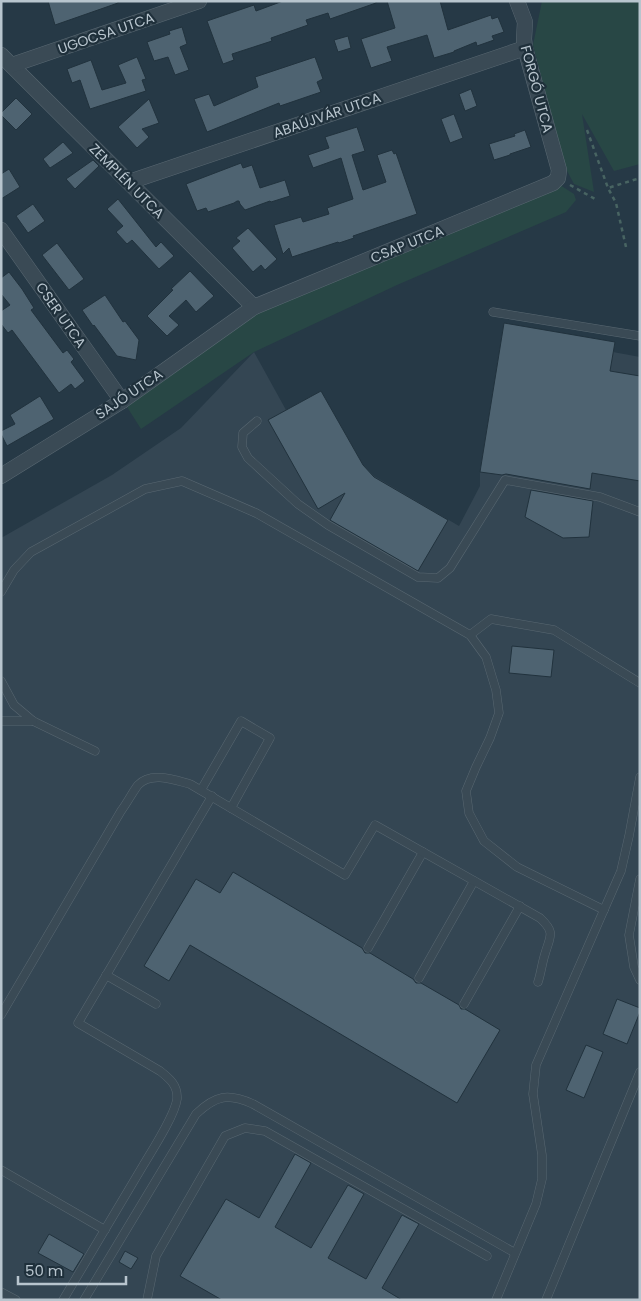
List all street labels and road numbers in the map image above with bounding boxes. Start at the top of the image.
street label: UGOCSA UTCA [55,7,157,59]
street label: FORGÓ UTCA [516,43,558,135]
street label: ABAÚJVÁR UTCA [270,87,384,143]
street label: ZEMPLÉN UTCA [85,139,169,223]
street label: CSAP UTCA [367,220,447,268]
street label: CSER UTCA [31,278,91,352]
street label: SAJÓ UTCA [91,364,167,424]

